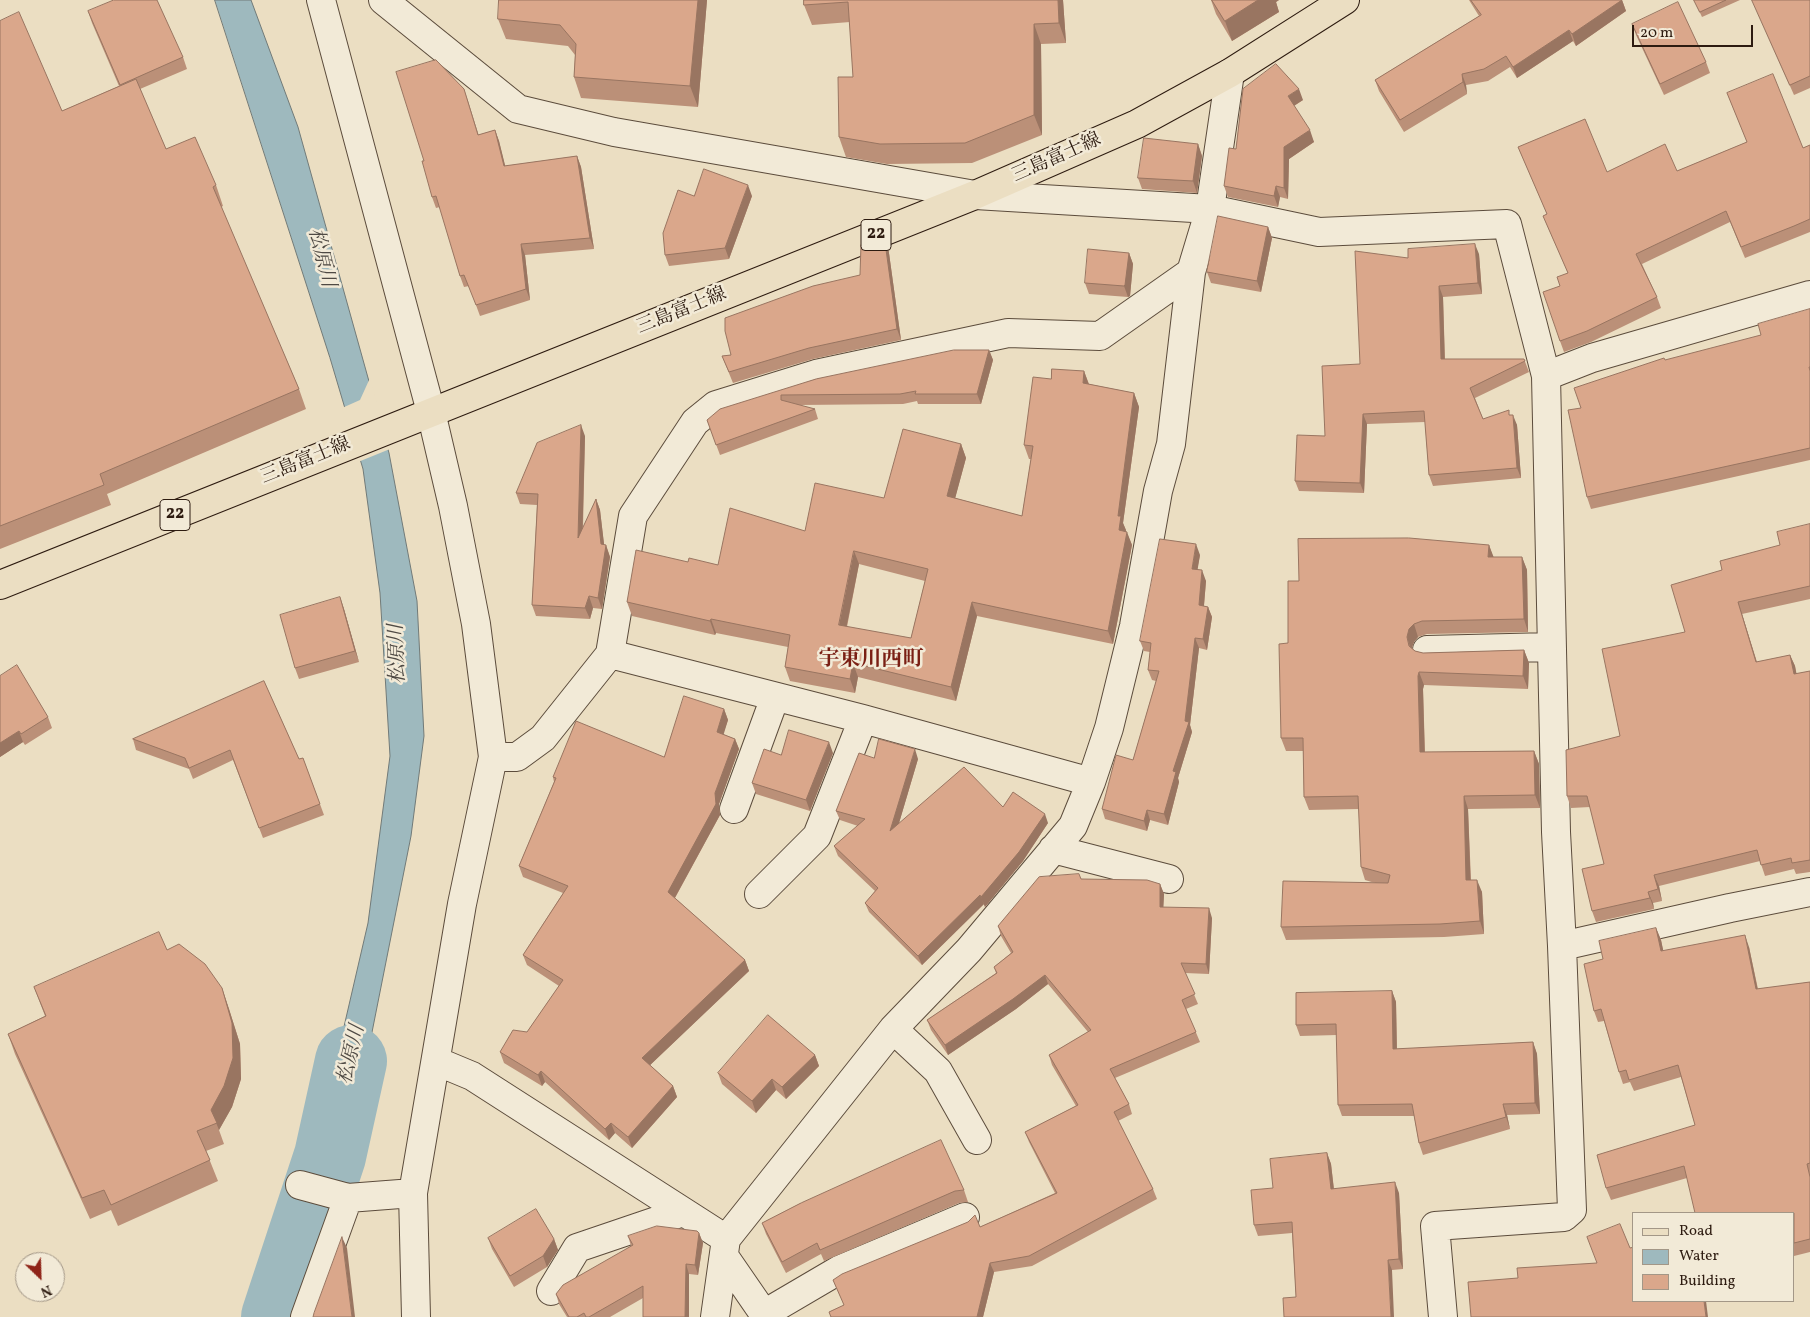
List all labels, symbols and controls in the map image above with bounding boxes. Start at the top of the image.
scale bar [1635,15,1756,47]
text: 20 m [1640,23,1673,44]
street label: 三島富士線 [1009,129,1105,189]
road number: 22 [861,220,891,250]
water label: 松原川 [301,226,339,290]
street label: 三島富士線 [634,284,730,340]
street label: 三島富士線 [258,434,354,490]
road number: 22 [160,500,190,530]
water label: 松原川 [386,624,412,684]
district label: 宇東川西町 [819,648,923,674]
water label: 松原川 [335,1023,371,1087]
legend [1632,1212,1795,1302]
text: Road [1679,1221,1713,1242]
text: Water [1679,1246,1719,1267]
north arrow [15,1252,65,1302]
text: Building [1679,1271,1735,1292]
text: N [37,1279,54,1301]

